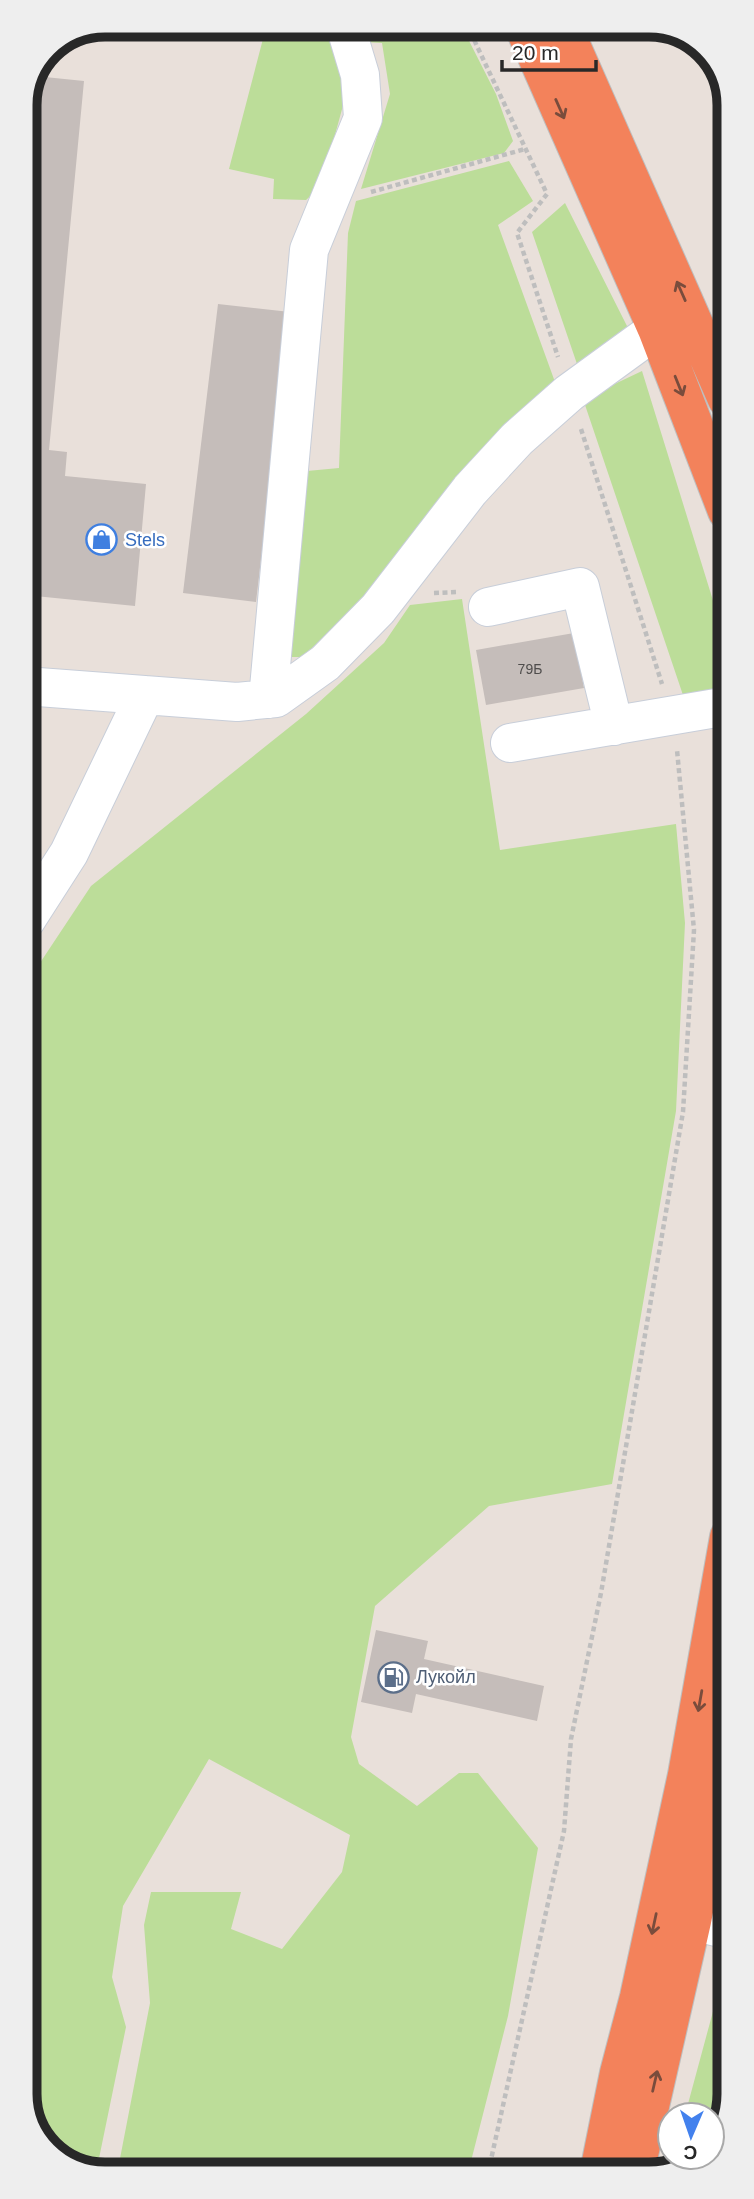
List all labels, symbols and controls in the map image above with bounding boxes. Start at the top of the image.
scale bar [502,28,596,72]
text: 20 m [512,41,559,64]
one-way arrow [554,98,567,120]
one-way arrow [674,281,687,302]
one-way arrow [674,374,687,396]
shop icon: Stels [85,523,119,557]
place label: Stels [125,530,165,550]
house number: 79Б [518,661,542,677]
fuel station icon: Лукойл [376,1660,410,1694]
place label: Лукойл [416,1667,476,1687]
one-way arrow [693,1689,706,1712]
one-way arrow [647,1912,661,1935]
one-way arrow [649,2070,662,2093]
north arrow [656,2101,726,2171]
text: С [683,2142,698,2163]

